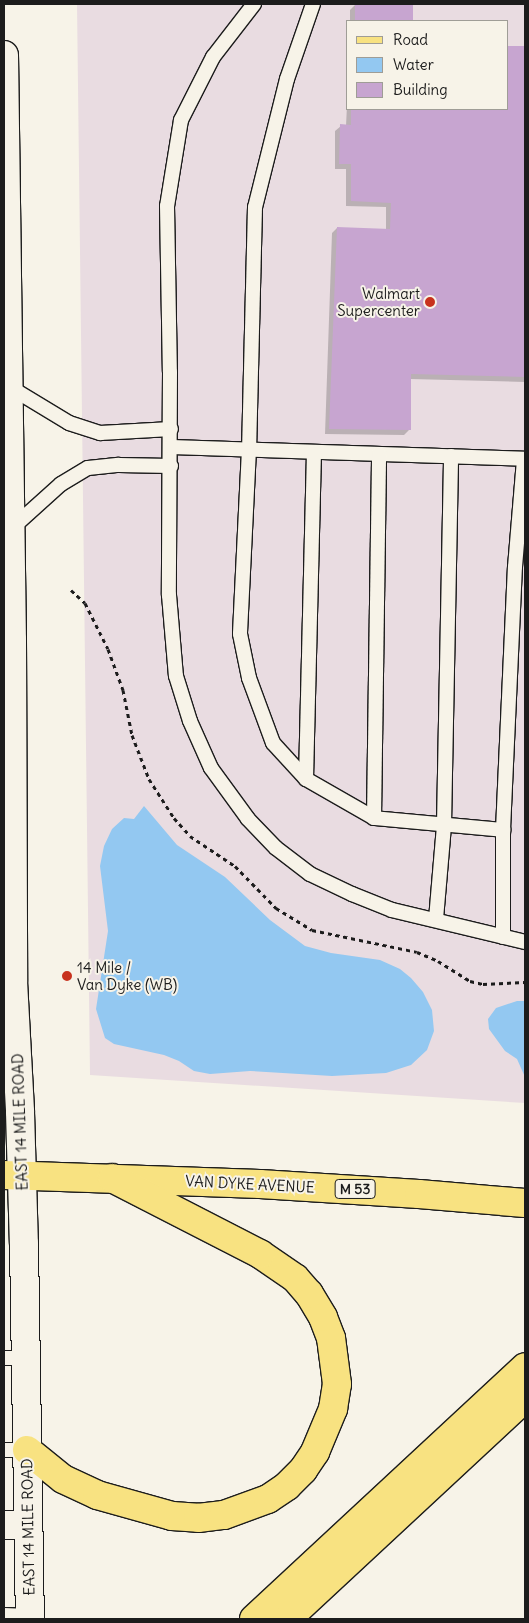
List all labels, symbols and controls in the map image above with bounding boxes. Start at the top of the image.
legend [346,20,509,110]
text: Road [393,30,428,49]
text: Water [393,55,434,74]
text: Building [393,80,448,99]
place label: Walmart Supercenter [337,284,420,319]
marker: Walmart Supercenter [424,296,436,308]
place label: 14 Mile / Van Dyke (WB) [77,958,177,993]
marker: 14 Mile / Van Dyke (WB) [61,970,73,982]
street label: EAST 14 MILE ROAD [9,1053,31,1191]
street label: VAN DYKE AVENUE [185,1172,315,1196]
road number: M 53 [334,1178,376,1200]
street label: EAST 14 MILE ROAD [18,1458,38,1596]

